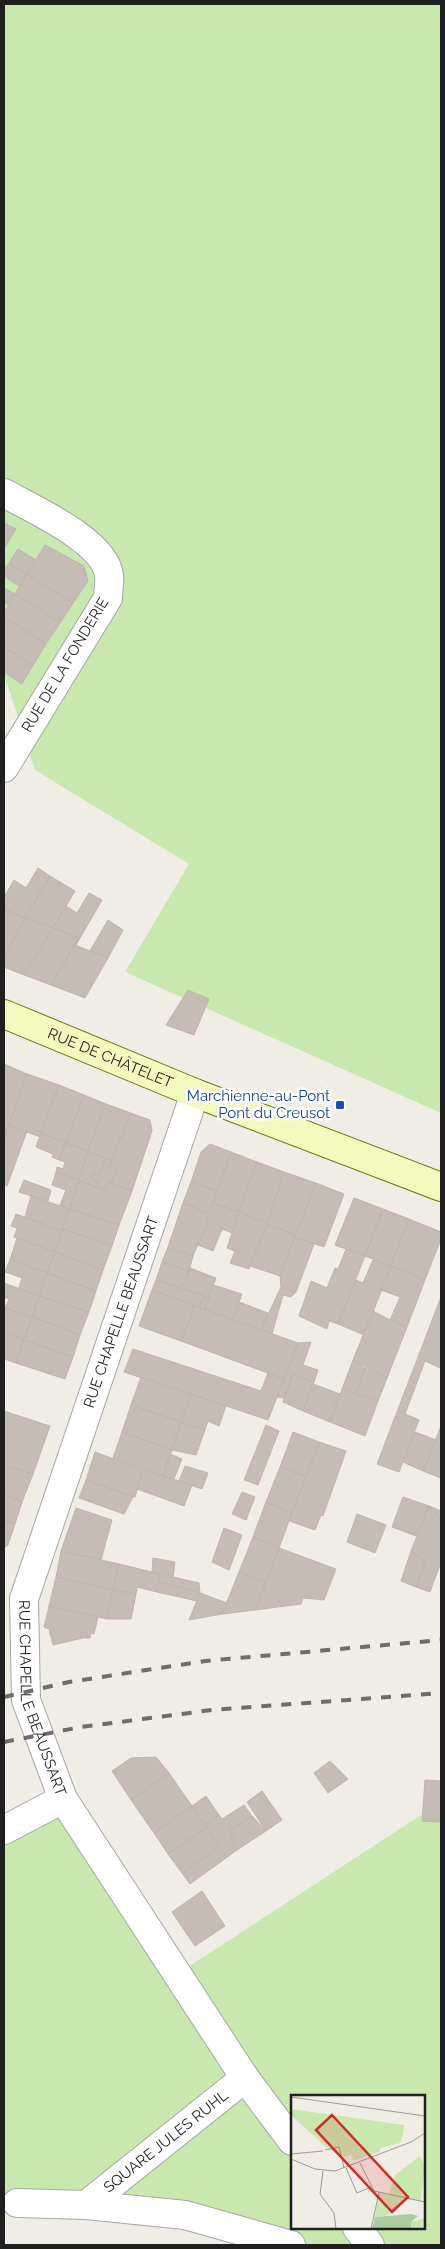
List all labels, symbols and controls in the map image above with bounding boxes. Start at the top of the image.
street label: RUE DE LA FONDERIE [18,594,112,736]
street label: RUE DE CHÂTELET [45,1024,175,1092]
place label: Marchienne-au-Pont Pont du Creusot [187,1087,330,1122]
marker: Marchienne-au-Pont Pont du Creusot [334,1099,346,1111]
street label: RUE CHAPELLE BEAUSSART [80,1214,162,1410]
street label: RUE CHAPELLE BEAUSSART [15,1600,70,1798]
street label: SQUARE JULES RUHL [100,2086,232,2196]
inset map [291,2095,425,2229]

